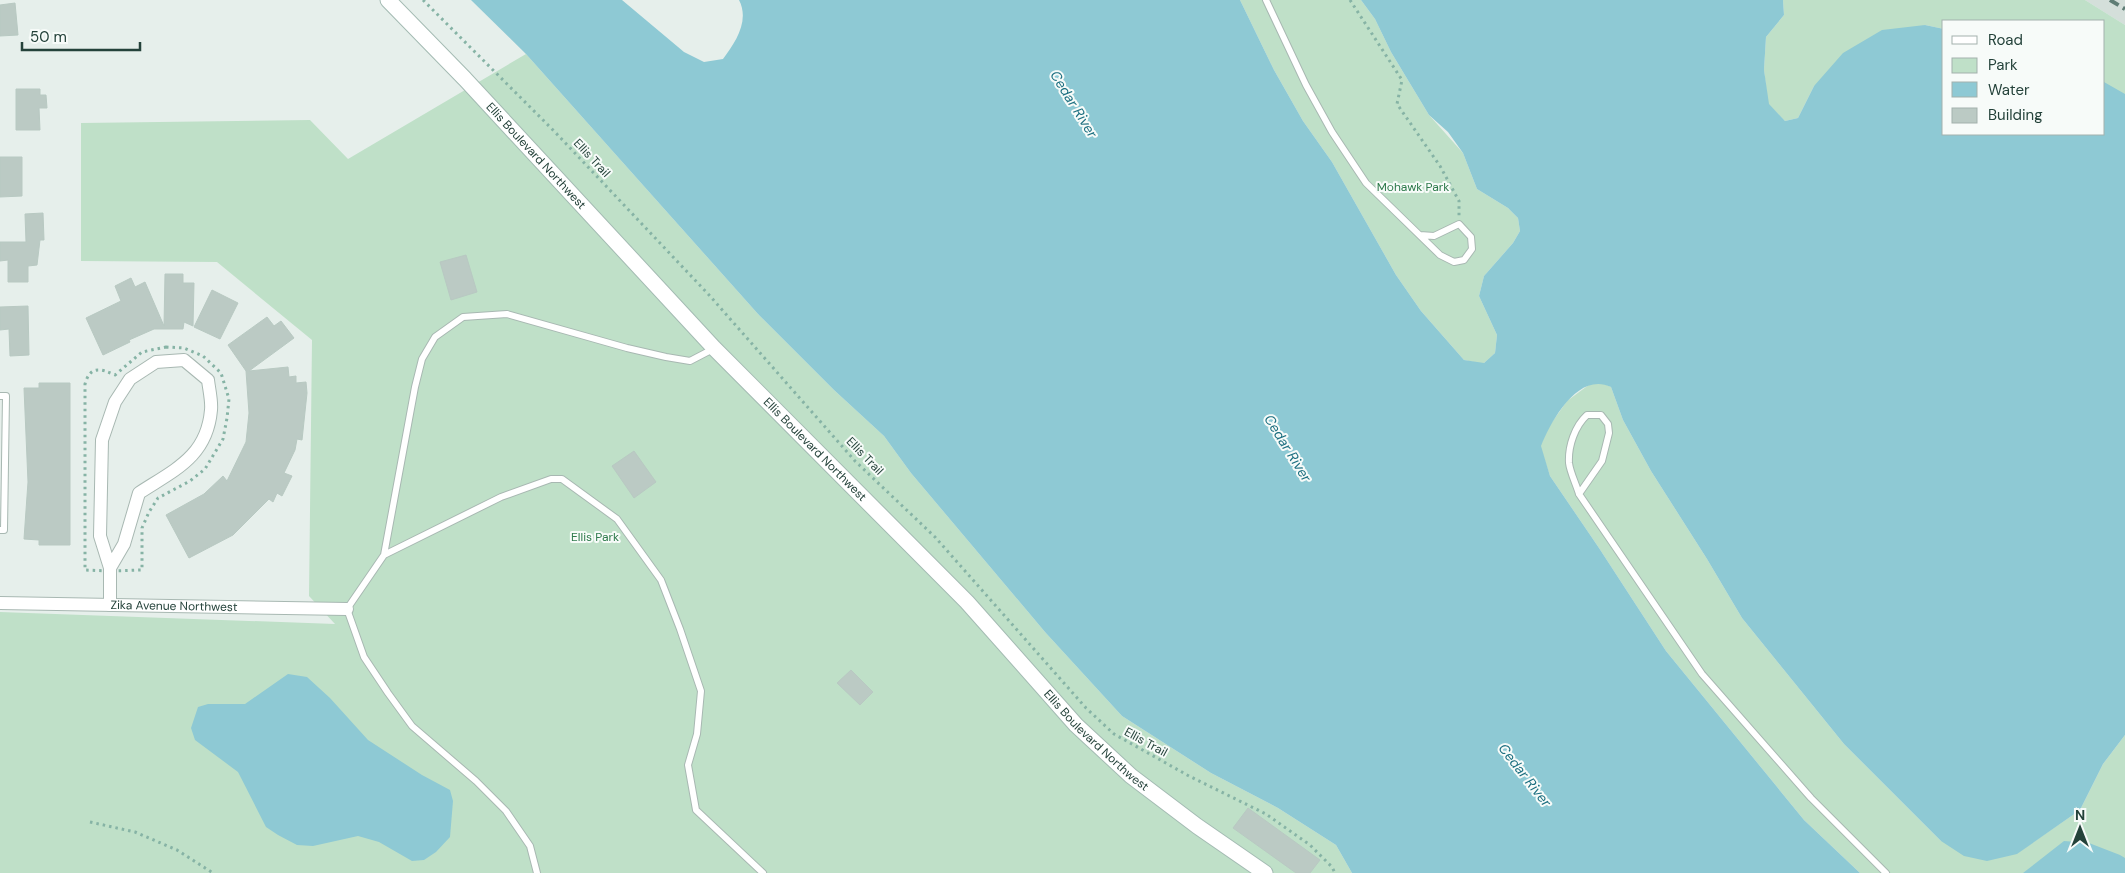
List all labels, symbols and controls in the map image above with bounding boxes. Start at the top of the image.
scale bar [22,20,140,52]
legend [1942,20,2105,135]
text: 50 m [30,27,67,47]
text: Road [1988,30,2023,50]
text: Park [1988,55,2018,75]
water label: Cedar River [1046,67,1102,142]
text: Water [1988,80,2030,100]
street label: Ellis Boulevard Northwest [483,99,590,213]
text: Building [1988,105,2043,125]
street label: Ellis Trail [570,135,614,181]
park label: Mohawk Park [1377,179,1449,195]
street label: Ellis Boulevard Northwest [760,394,870,505]
water label: Cedar River [1260,411,1316,486]
street label: Ellis Trail [843,434,887,478]
park label: Ellis Park [571,529,619,545]
street label: Zika Avenue Northwest [110,597,238,615]
street label: Ellis Boulevard Northwest [1040,686,1152,795]
street label: Ellis Trail [1122,724,1170,760]
water label: Cedar River [1495,740,1556,811]
north arrow [2055,803,2105,853]
text: N [2075,806,2085,824]

